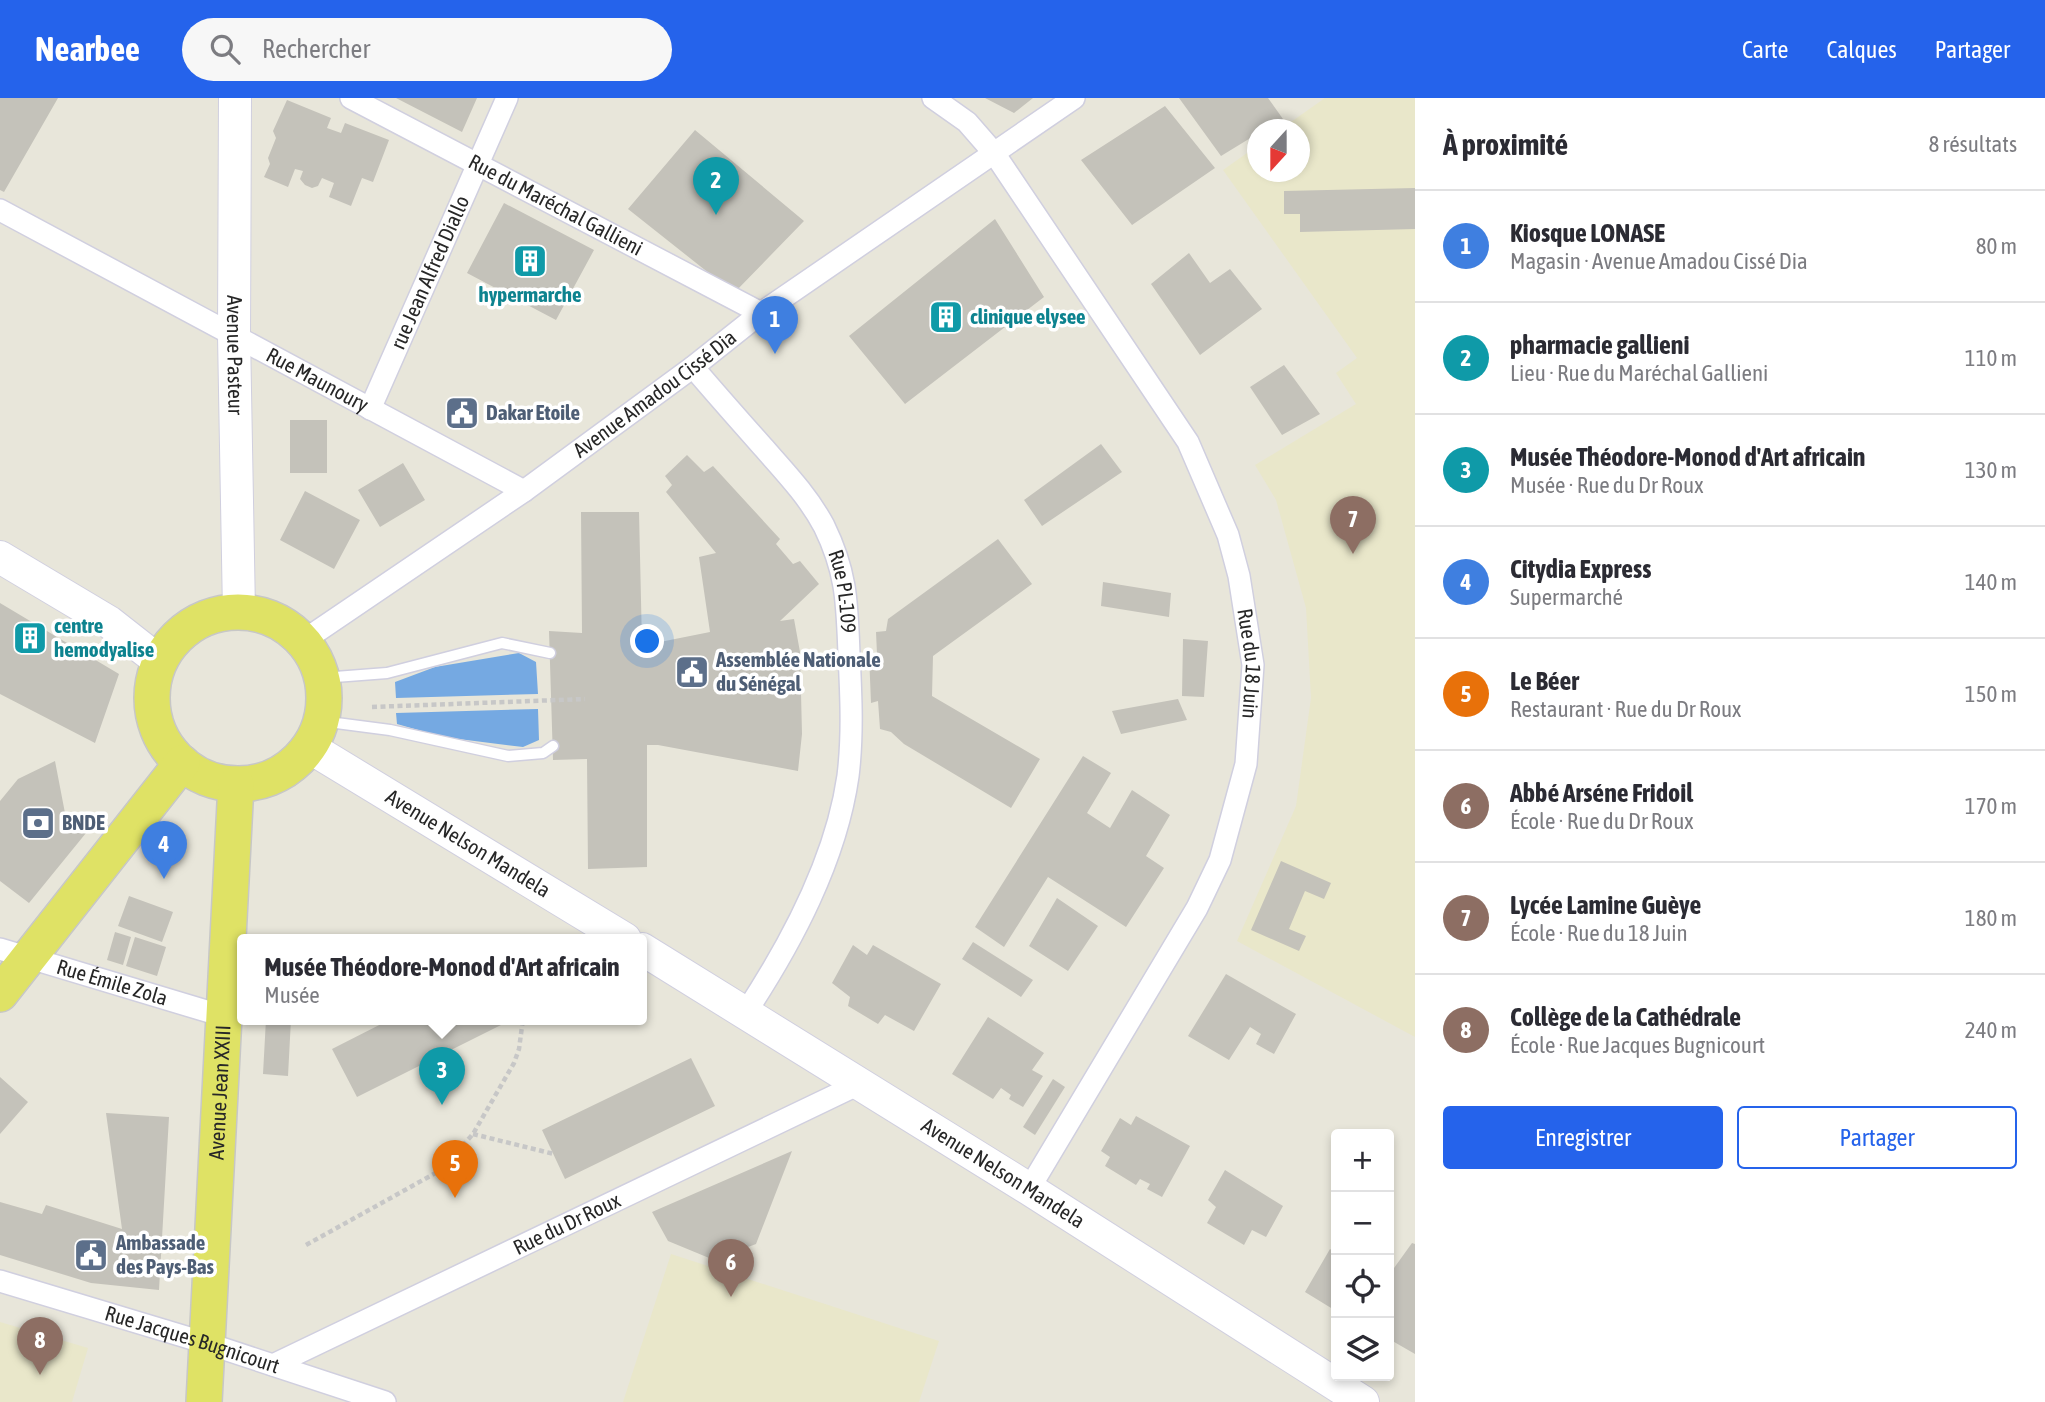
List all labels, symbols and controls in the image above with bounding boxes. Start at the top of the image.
search box [182,18,672,81]
text: Nearbee [35,30,140,68]
icon: search [206,30,244,68]
text: Rechercher [262,34,370,64]
text: Carte [1742,36,1788,63]
text: Calques [1826,36,1897,63]
text: Partager [1935,36,2010,63]
north arrow [1247,119,1310,182]
text: À proximité [1443,127,1568,161]
text: 8 résultats [1928,131,2017,157]
street label: Rue du Maréchal Gallieni [465,149,647,260]
pin: 2 [693,157,739,215]
street label: rue Jean Alfred Diallo [385,192,473,353]
text: Kiosque LONASE [1510,218,1665,248]
text: 1 [1461,233,1471,259]
text: 80 m [1976,233,2017,259]
building icon: hypermarche [511,242,549,280]
text: Magasin · Avenue Amadou Cissé Dia [1510,248,1808,274]
place label: hypermarche [478,282,582,306]
street label: Avenue Pasteur [223,295,248,416]
pin: 1 [752,296,798,354]
building icon: clinique elysee [927,298,965,336]
place label: clinique elysee [970,304,1086,328]
street label: Avenue Amadou Cissé Dia [568,325,740,462]
text: pharmacie gallieni [1510,330,1689,360]
street label: Rue Maunoury [263,342,373,416]
text: 2 [1461,345,1471,371]
text: 110 m [1965,345,2017,371]
text: Lieu · Rue du Maréchal Gallieni [1510,360,1768,386]
public building icon: Dakar Etoile [443,394,481,432]
place label: Dakar Etoile [486,400,580,424]
text: Musée Théodore-Monod d'Art africain [1510,442,1865,472]
text: 3 [1461,457,1471,483]
text: 130 m [1965,457,2017,483]
text: Musée · Rue du Dr Roux [1510,472,1704,498]
pin: 7 [1330,496,1376,554]
street label: Rue PL-109 [824,546,861,633]
text: Citydia Express [1510,554,1651,584]
text: 4 [1461,569,1471,595]
text: 140 m [1965,569,2017,595]
text: Supermarché [1510,584,1623,610]
street label: Rue du 18 Juin [1233,607,1266,720]
place label: centre hemodyalise [54,613,154,661]
building icon: centre hemodyalise [11,619,49,657]
your location [630,624,664,658]
place label: Assemblée Nationale du Sénégal [715,647,881,695]
public building icon: Assemblée Nationale du Sénégal [673,653,711,691]
text: Le Béer [1510,666,1579,696]
text: 5 [1461,681,1471,707]
text: 150 m [1965,681,2017,707]
text: Restaurant · Rue du Dr Roux [1510,696,1741,722]
text: Abbé Arséne Fridoil [1510,778,1693,808]
street label: Avenue Nelson Mandela [382,784,555,902]
text: 6 [1461,793,1471,819]
text: 170 m [1965,793,2017,819]
bank icon: BNDE [19,804,57,842]
text: École · Rue du Dr Roux [1510,808,1694,834]
place label: BNDE [62,810,105,834]
pin: 4 [141,821,187,879]
text: Lycée Lamine Guèye [1510,890,1701,920]
text: 7 [1461,905,1471,931]
text: 180 m [1965,905,2017,931]
text: École · Rue du 18 Juin [1510,920,1688,946]
popup [237,934,647,1025]
text: Musée Théodore-Monod d'Art africain [264,952,620,982]
street label: Rue Émile Zola [54,954,171,1010]
text: Musée [264,982,320,1008]
text: Collège de la Cathédrale [1510,1002,1741,1032]
text: 8 [1461,1017,1471,1043]
text: 240 m [1965,1017,2017,1043]
street label: Avenue Jean XXIII [204,1024,235,1160]
text: École · Rue Jacques Bugnicourt [1510,1032,1765,1058]
pin: 3 [419,1047,465,1105]
button: Enregistrer [1443,1106,1723,1169]
button: Partager [1737,1106,2017,1169]
street label: Avenue Nelson Mandela [918,1112,1090,1232]
map controls [1331,1129,1394,1381]
button: + [1331,1129,1394,1192]
pin: 5 [432,1140,478,1198]
street label: Rue du Dr Roux [509,1187,624,1259]
button: − [1331,1192,1394,1255]
place label: Ambassade des Pays-Bas [115,1230,214,1278]
public building icon: Ambassade des Pays-Bas [72,1236,110,1274]
pin: 6 [708,1239,754,1297]
button: locate [1331,1255,1394,1318]
street label: Rue Jacques Bugnicourt [102,1300,283,1377]
pin: 8 [17,1317,63,1375]
button: layers [1331,1318,1394,1381]

